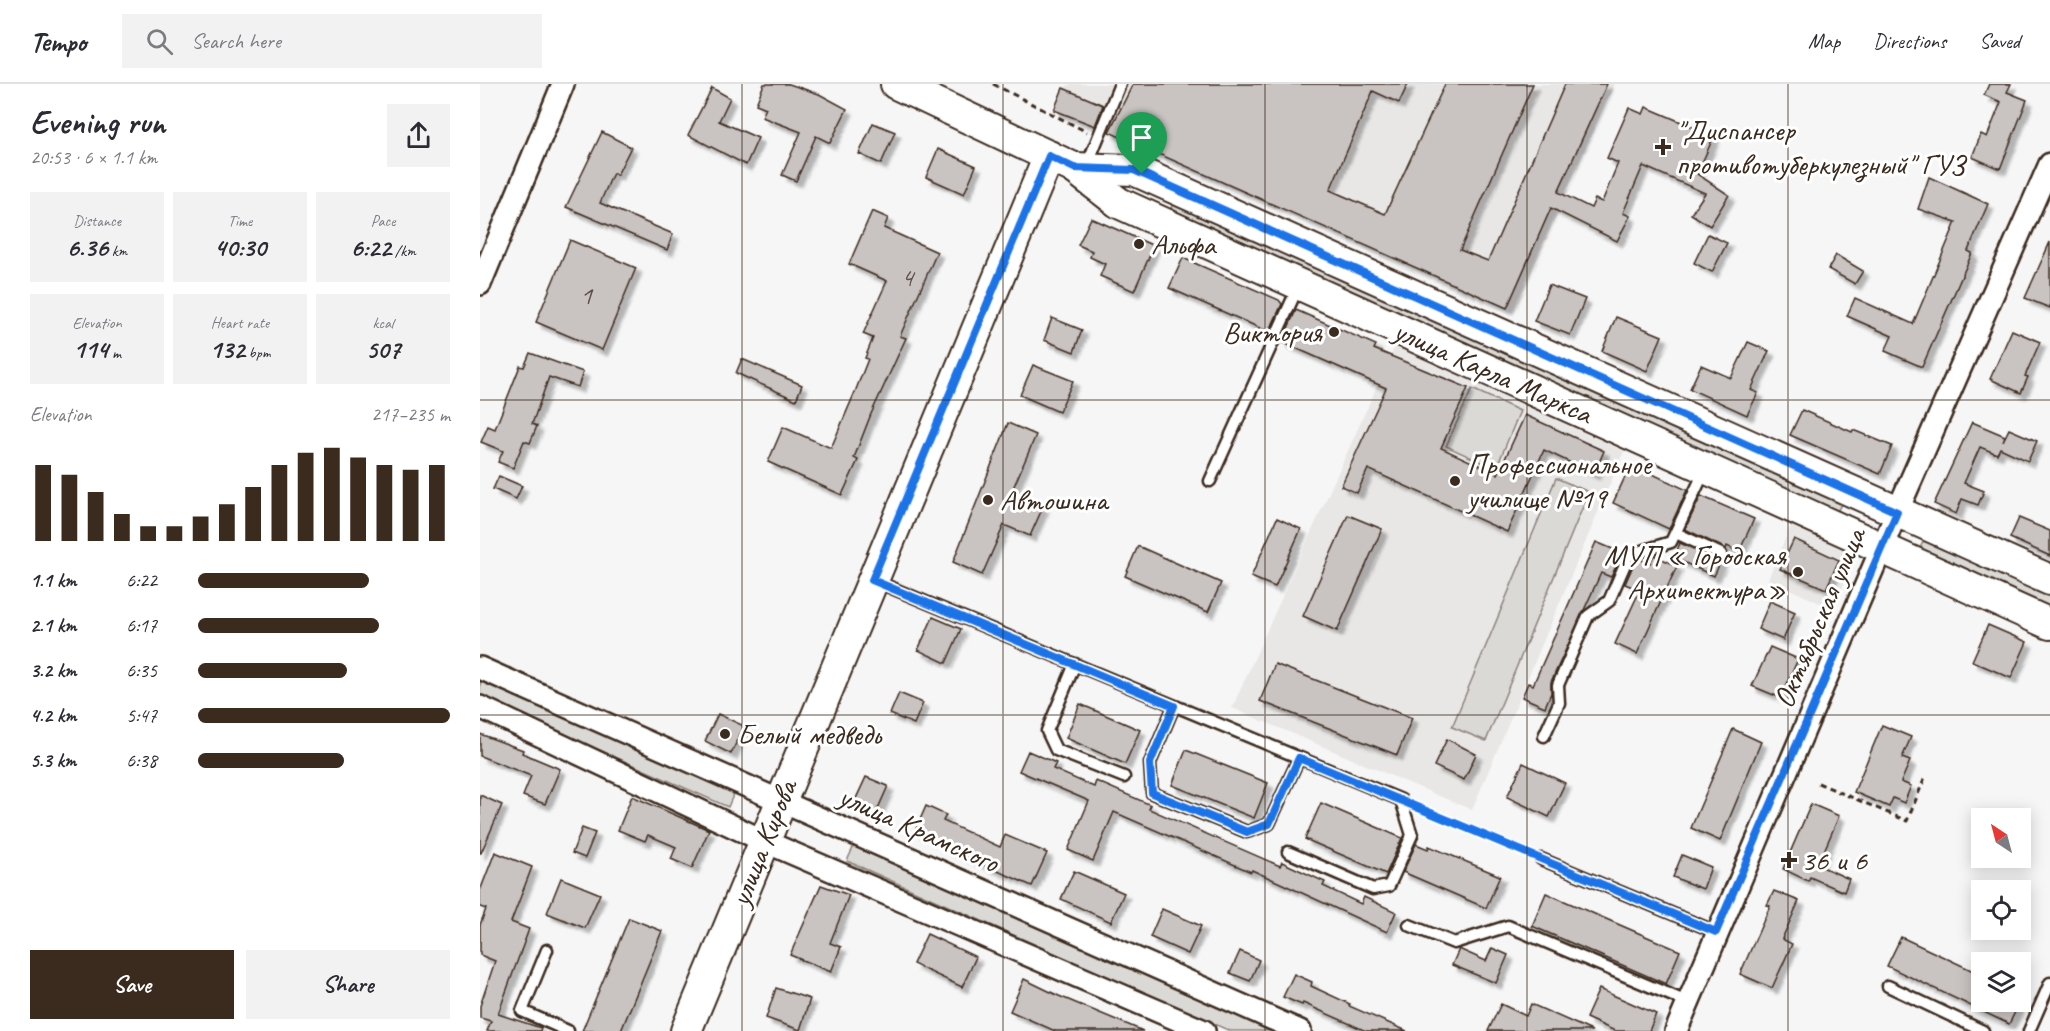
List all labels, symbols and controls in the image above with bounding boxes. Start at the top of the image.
search box [122,14,542,68]
text: Tempo [30,24,86,59]
icon: search [143,25,176,58]
text: Search here [191,27,281,55]
text: Map [1808,28,1840,54]
text: Directions [1873,28,1946,54]
text: Saved [1979,28,2020,54]
text: Evening run [30,101,165,143]
button: share [387,104,450,167]
place label: "Диспансер противотуберкулезный" ГУЗ [1676,111,1968,183]
pin [1116,112,1167,174]
icon: arrive [1125,121,1158,154]
marker: "Диспансер противотуберкулезный" ГУЗ [1654,138,1672,156]
text: 20:53 · 6 × 1.1 km [30,145,157,170]
text: Distance [73,211,121,231]
text: Time [228,211,252,231]
text: Pace [371,211,395,231]
place label: Альфа [1151,225,1217,263]
text: 6.36 [67,231,108,264]
text: 40:30 [214,231,266,264]
text: 6:22 [350,231,391,264]
marker: Альфа [1132,237,1146,251]
text: km [108,241,127,261]
text: /km [391,241,416,261]
house number: 4 [901,260,916,294]
house number: 1 [580,278,594,312]
street label: улица Карла Маркса [1386,311,1600,433]
text: Elevation [72,313,122,333]
text: Heart rate [211,313,269,333]
text: kcal [372,313,394,333]
place label: Виктория [1223,313,1323,351]
marker: Виктория [1327,325,1341,339]
text: 114 [73,333,108,366]
text: 132 [210,333,245,366]
text: 507 [366,333,400,366]
text: m [108,343,121,363]
text: bpm [245,343,270,363]
text: Elevation [30,402,92,427]
text: 217–235 m [371,402,450,427]
place label: Профессиональное училище №19 [1465,445,1653,517]
marker: Профессиональное училище №19 [1448,474,1462,488]
place label: Автошина [1000,481,1110,519]
marker: Автошина [981,493,995,507]
street label: Октябрьская улица [1764,520,1875,714]
place label: МУП « Городская Архитектура» [1604,536,1787,608]
marker: МУП « Городская Архитектура» [1791,565,1805,579]
text: 1.1 km [30,568,77,593]
text: 6:22 [126,568,157,593]
text: 2.1 km [30,613,77,638]
text: 6:17 [126,613,157,638]
text: 3.2 km [30,658,77,683]
text: 6:35 [126,658,157,683]
text: 4.2 km [30,703,77,728]
text: 5:47 [126,703,157,728]
place label: Белый медведь [737,715,882,753]
marker: Белый медведь [718,727,732,741]
text: 5.3 km [30,748,76,773]
text: 6:38 [126,748,157,773]
street label: улица Кирова [720,772,806,913]
street label: улица Крамского [831,776,1006,882]
north arrow [1971,808,2031,868]
map controls [1971,808,2031,1012]
place label: 36 и 6 [1801,841,1869,879]
marker: 36 и 6 [1782,853,1796,867]
button: locate [1971,880,2031,940]
button: Save [30,950,234,1019]
button: Share [246,950,450,1019]
button: layers [1971,952,2031,1012]

